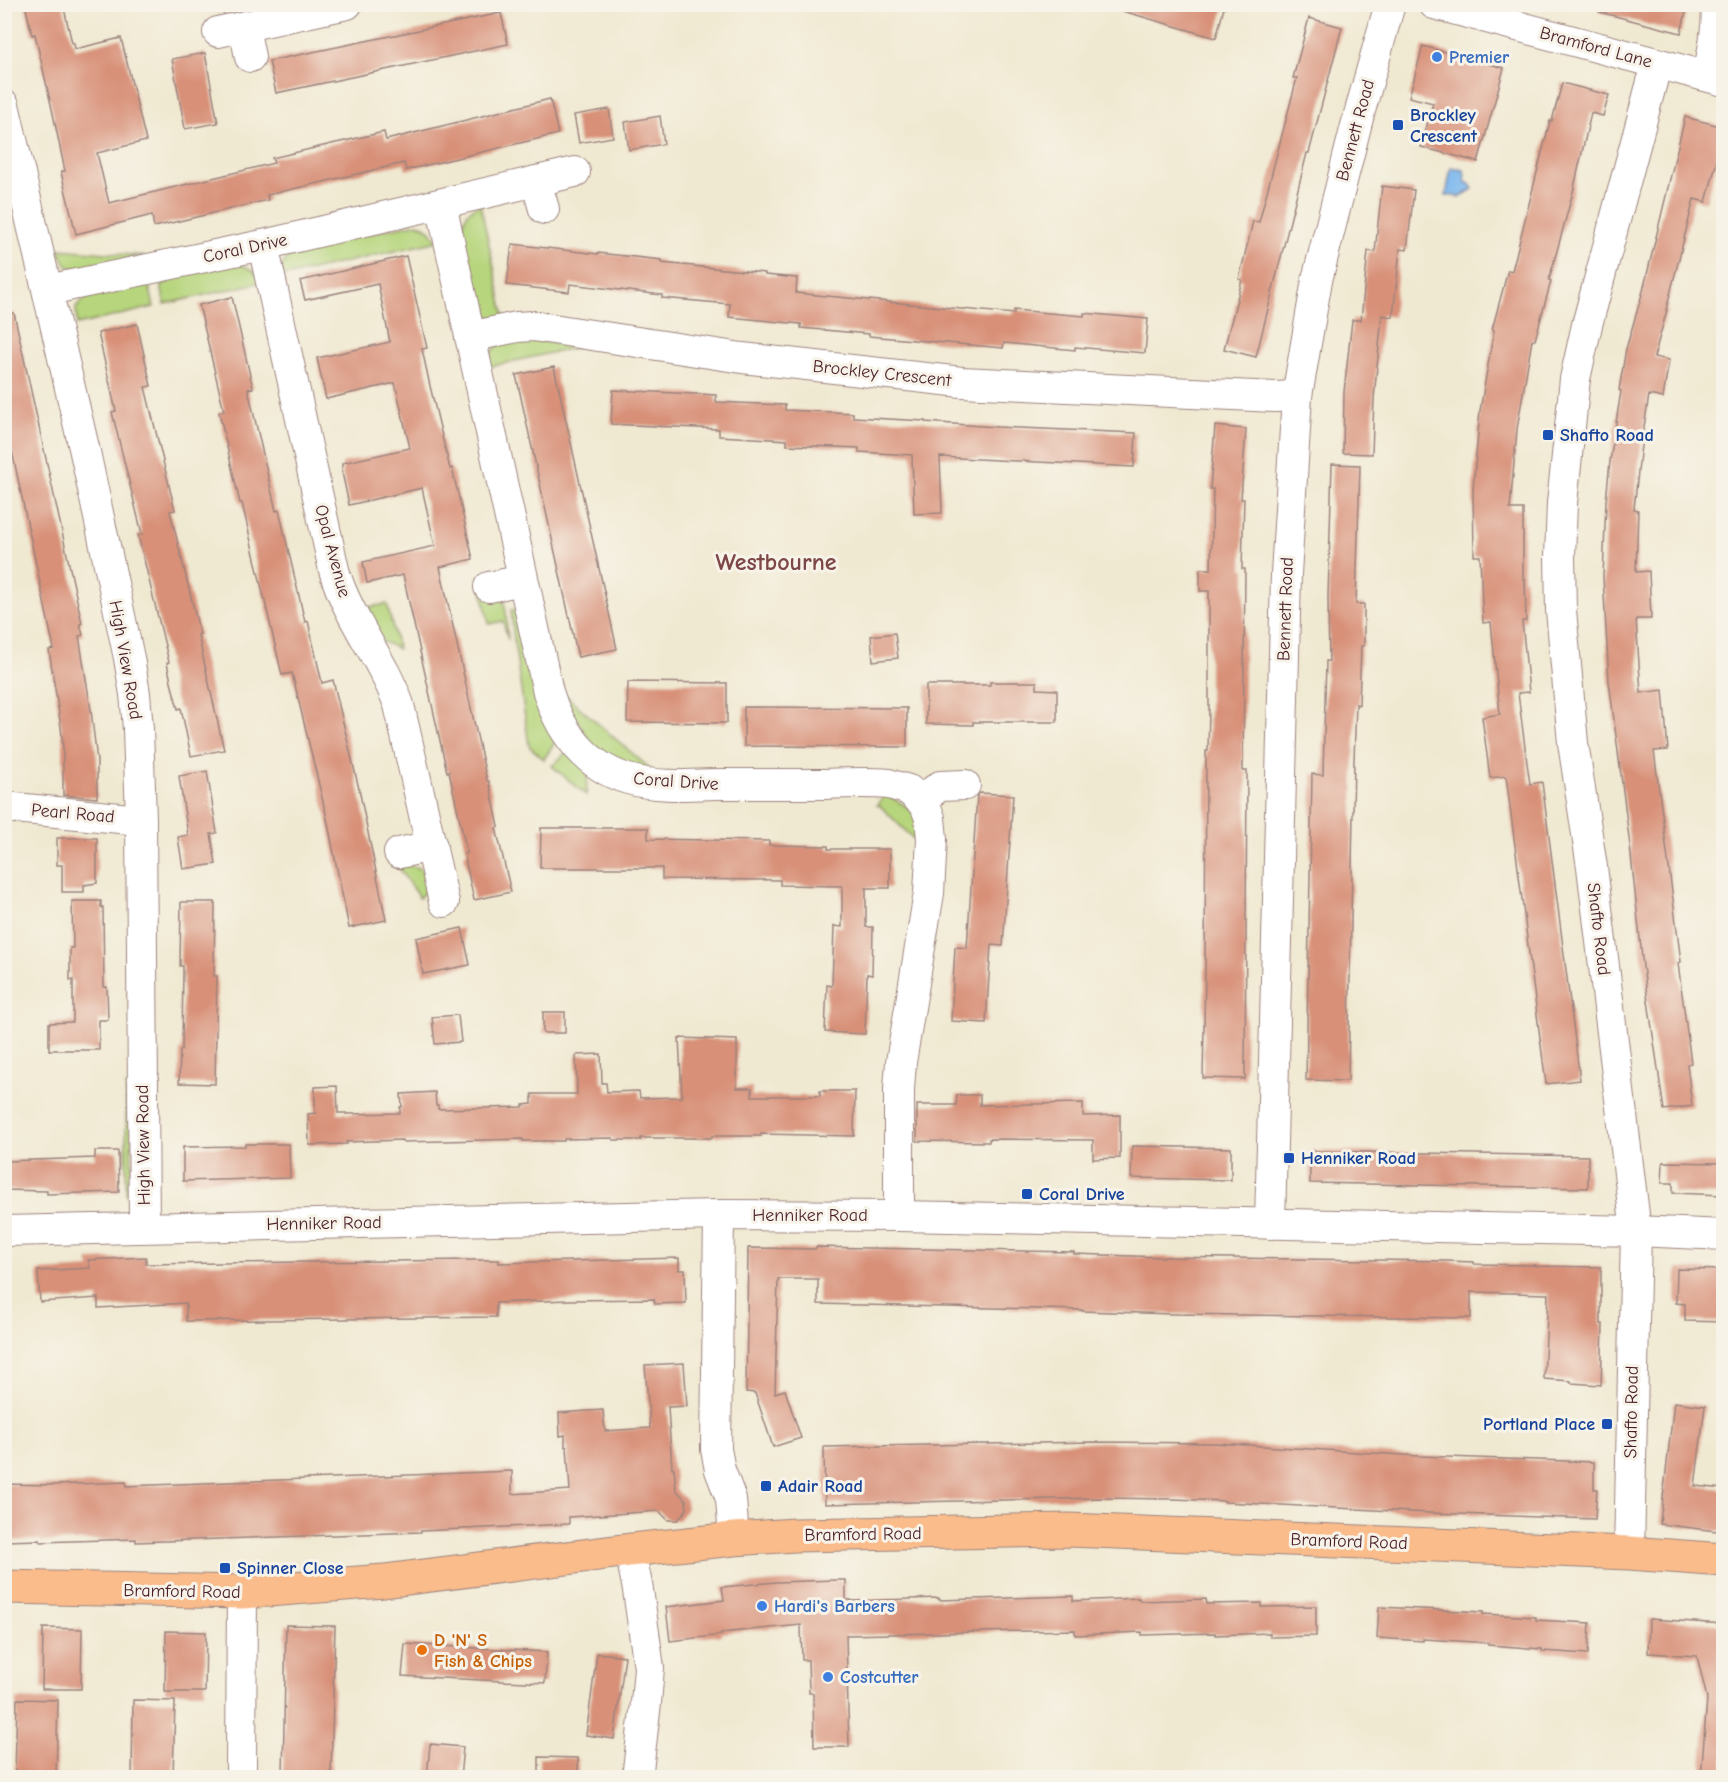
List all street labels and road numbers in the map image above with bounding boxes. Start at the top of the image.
street label: Bramford Lane [1537,22,1654,73]
street label: Bennett Road [1332,77,1379,183]
street label: Coral Drive [201,229,289,268]
street label: Brockley Crescent [812,356,953,391]
street label: Opal Avenue [310,502,355,600]
street label: Bennett Road [1273,557,1298,661]
street label: High View Road [105,599,146,721]
street label: Coral Drive [633,768,719,795]
street label: Pearl Road [30,799,116,828]
street label: Shafto Road [1582,882,1615,976]
street label: High View Road [132,1084,155,1206]
street label: Henniker Road [752,1205,868,1226]
street label: Henniker Road [266,1212,382,1235]
street label: Shafto Road [1620,1365,1643,1459]
street label: Bramford Road [804,1523,922,1546]
street label: Bramford Road [1290,1529,1408,1554]
street label: Bramford Road [123,1580,241,1603]

